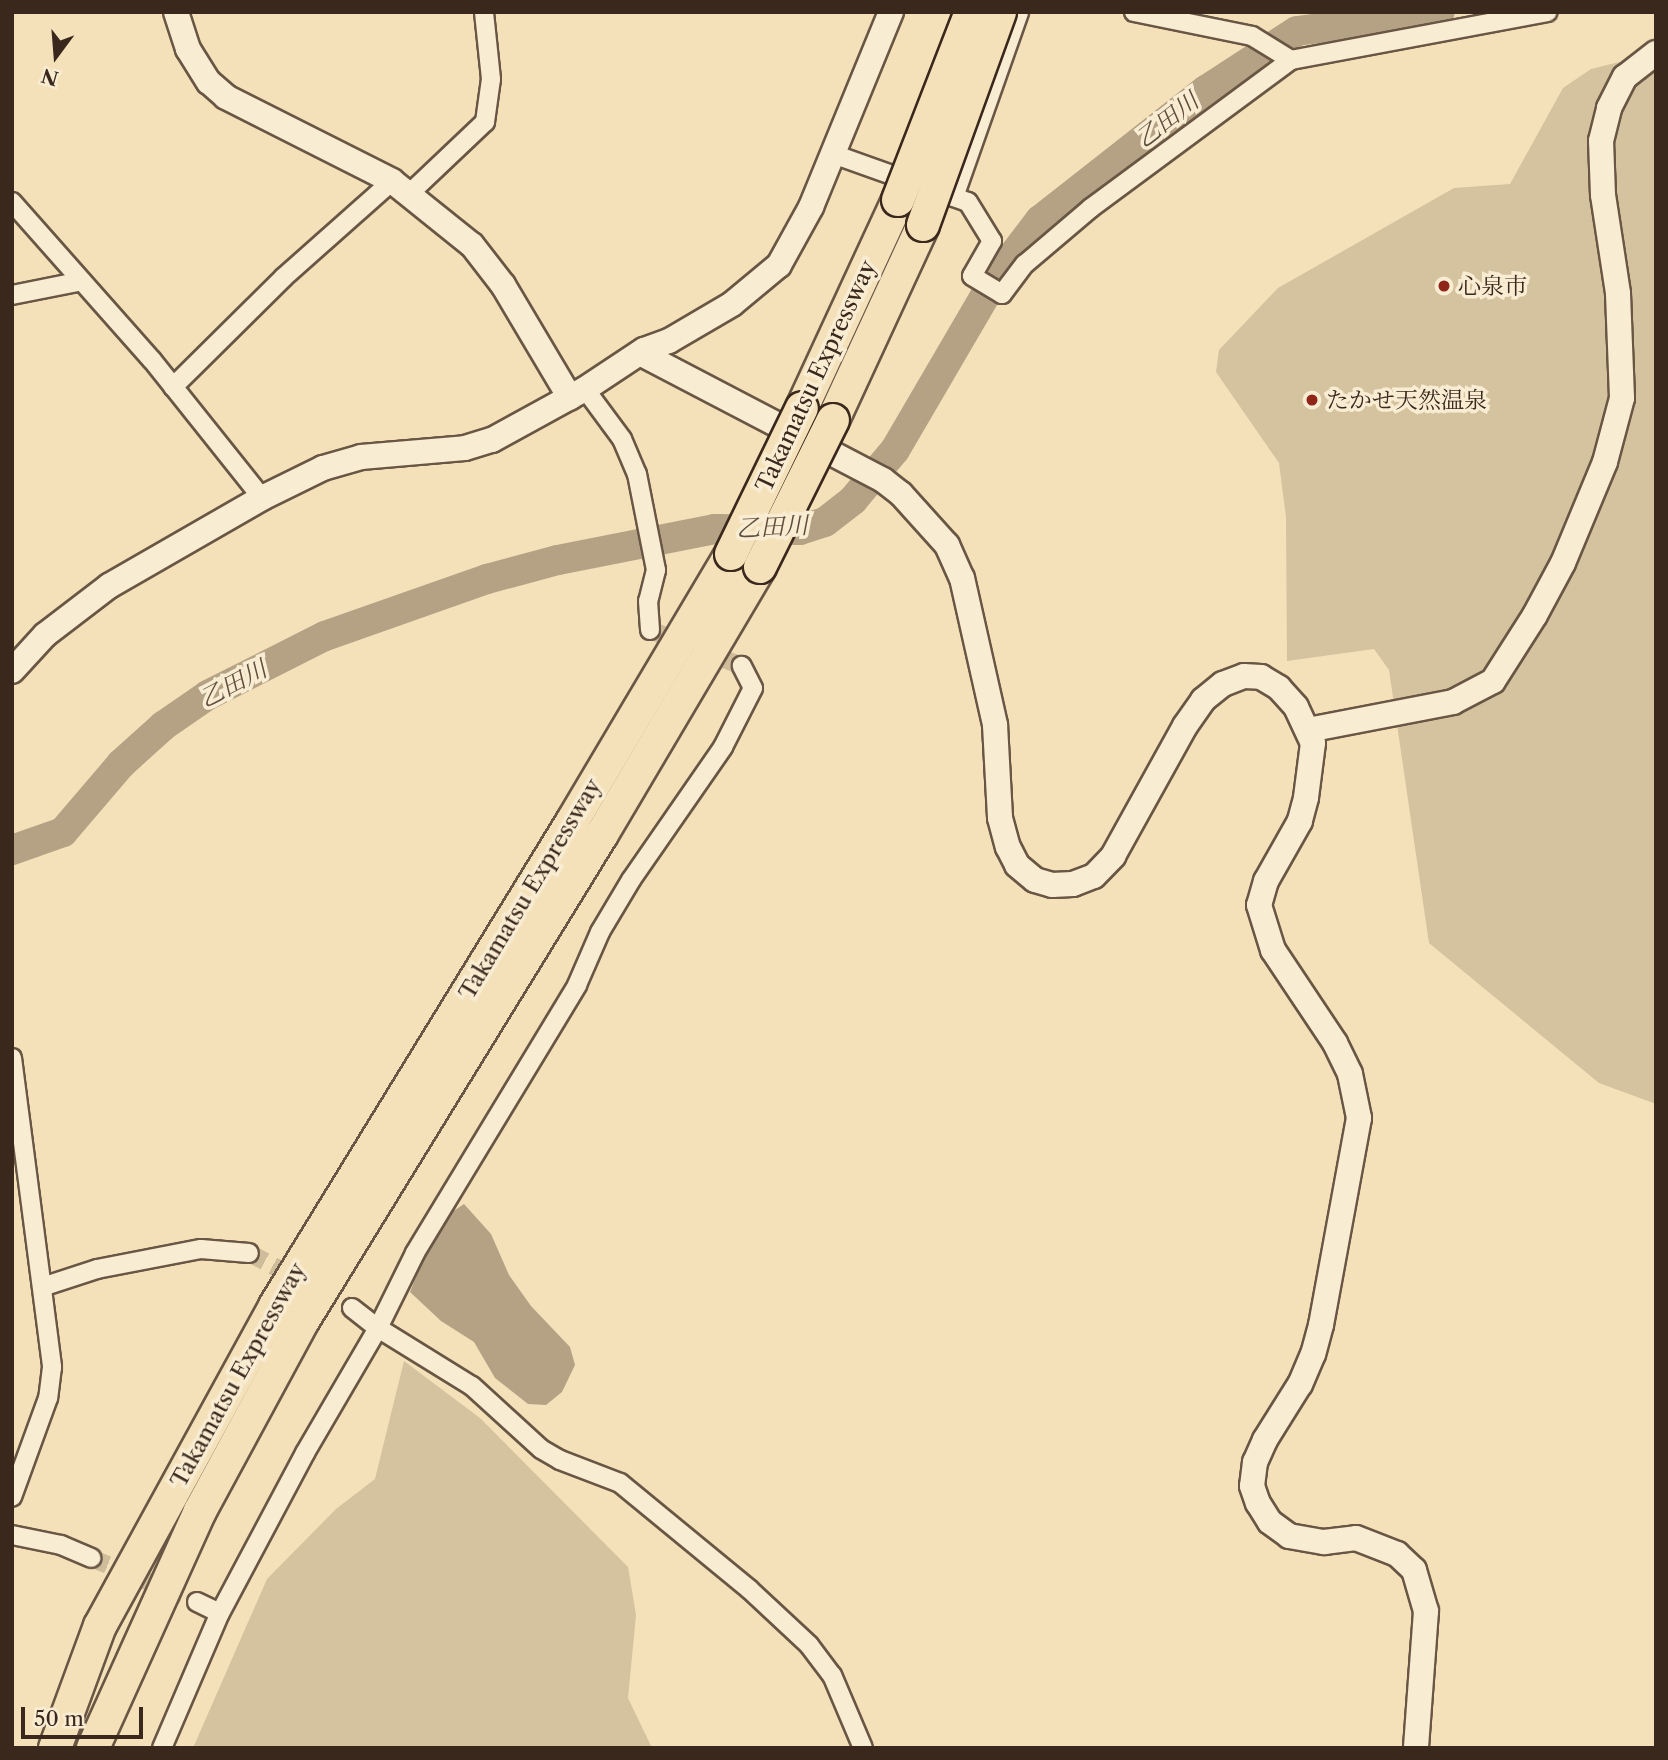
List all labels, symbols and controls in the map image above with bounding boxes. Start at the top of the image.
north arrow [21,21,91,91]
text: N [39,63,61,90]
water label: 乙田川 [1130,86,1204,154]
street label: Takamatsu Expressway [750,256,882,496]
place label: 心泉市 [1458,272,1527,300]
marker: 心泉市 [1436,278,1452,294]
place label: たかせ天然温泉 [1326,386,1487,414]
marker: たかせ天然温泉 [1304,392,1320,408]
water label: 乙田川 [735,511,809,543]
water label: 乙田川 [194,654,272,714]
street label: Takamatsu Expressway [453,774,607,1004]
street label: Takamatsu Expressway [165,1258,311,1492]
scale bar [24,1694,147,1738]
text: 50 m [34,1706,84,1731]

